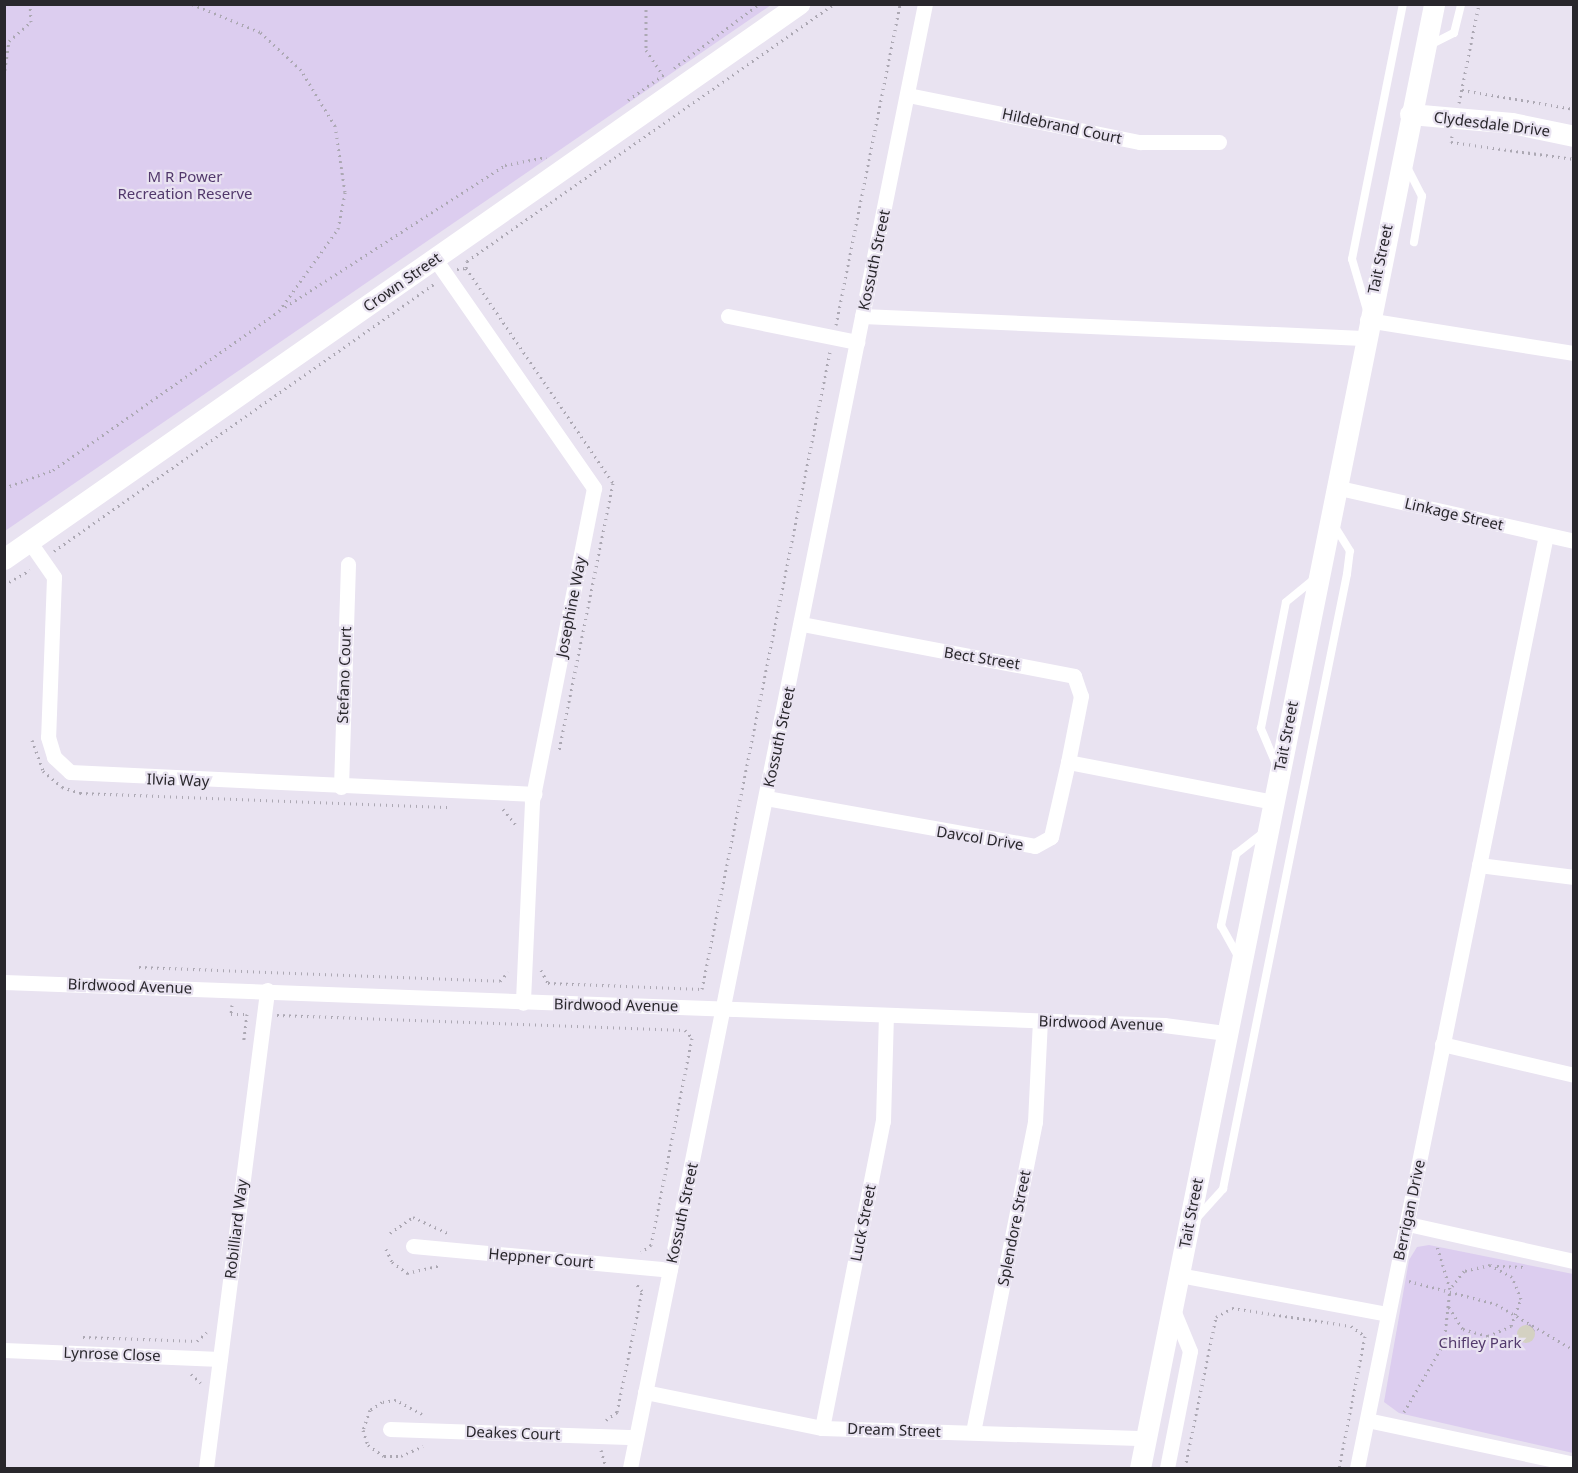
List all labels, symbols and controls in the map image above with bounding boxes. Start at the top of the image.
street label: Hildebrand Court [1001,105,1123,147]
street label: Clydesdale Drive [1433,108,1551,140]
park label: M R Power Recreation Reserve [118,167,252,202]
street label: Kossuth Street [855,208,893,312]
street label: Tait Street [1364,223,1396,295]
street label: Crown Street [360,249,444,315]
street label: Linkage Street [1403,494,1505,534]
street label: Josephine Way [552,555,590,659]
street label: Stefano Court [333,626,355,724]
street label: Bect Street [943,643,1021,673]
street label: Kossuth Street [760,685,798,789]
street label: Tait Street [1270,700,1302,772]
street label: Ilvia Way [146,770,210,790]
street label: Davcol Drive [935,822,1025,854]
street label: Birdwood Avenue [67,975,193,997]
street label: Birdwood Avenue [554,995,678,1015]
street label: Birdwood Avenue [1038,1012,1164,1034]
street label: Berrigan Drive [1390,1158,1428,1262]
street label: Kossuth Street [663,1161,701,1265]
street label: Splendore Street [994,1169,1034,1287]
street label: Tait Street [1175,1177,1207,1249]
street label: Robilliard Way [221,1178,251,1280]
street label: Luck Street [847,1183,879,1263]
street label: Heppner Court [488,1244,594,1272]
park label: Chifley Park [1438,1334,1522,1352]
street label: Lynrose Close [63,1343,161,1365]
street label: Dream Street [847,1419,941,1441]
street label: Deakes Court [465,1422,561,1444]

